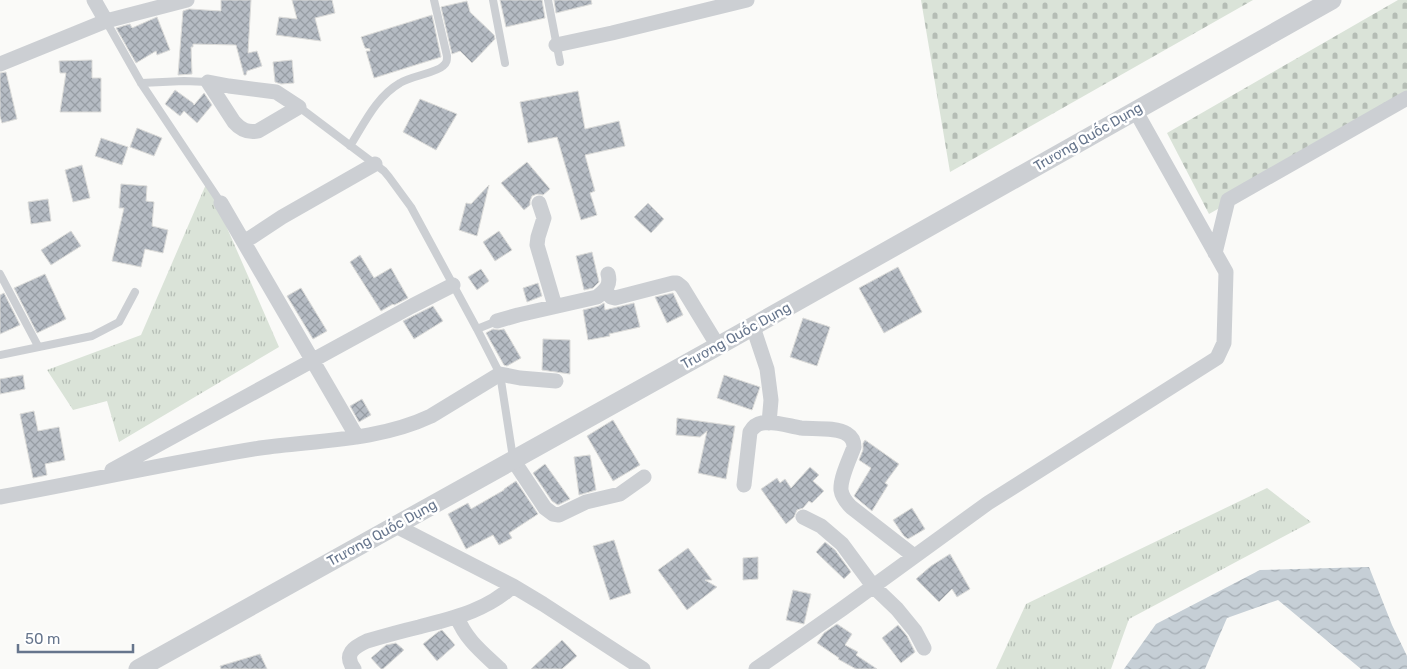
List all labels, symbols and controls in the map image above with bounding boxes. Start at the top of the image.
street label: Trương Quốc Dụng [1030,98,1145,175]
street label: Trương Quốc Dụng [678,298,794,373]
street label: Trương Quốc Dụng [324,495,440,570]
scale bar [18,622,132,654]
text: 50 m [25,630,60,648]

